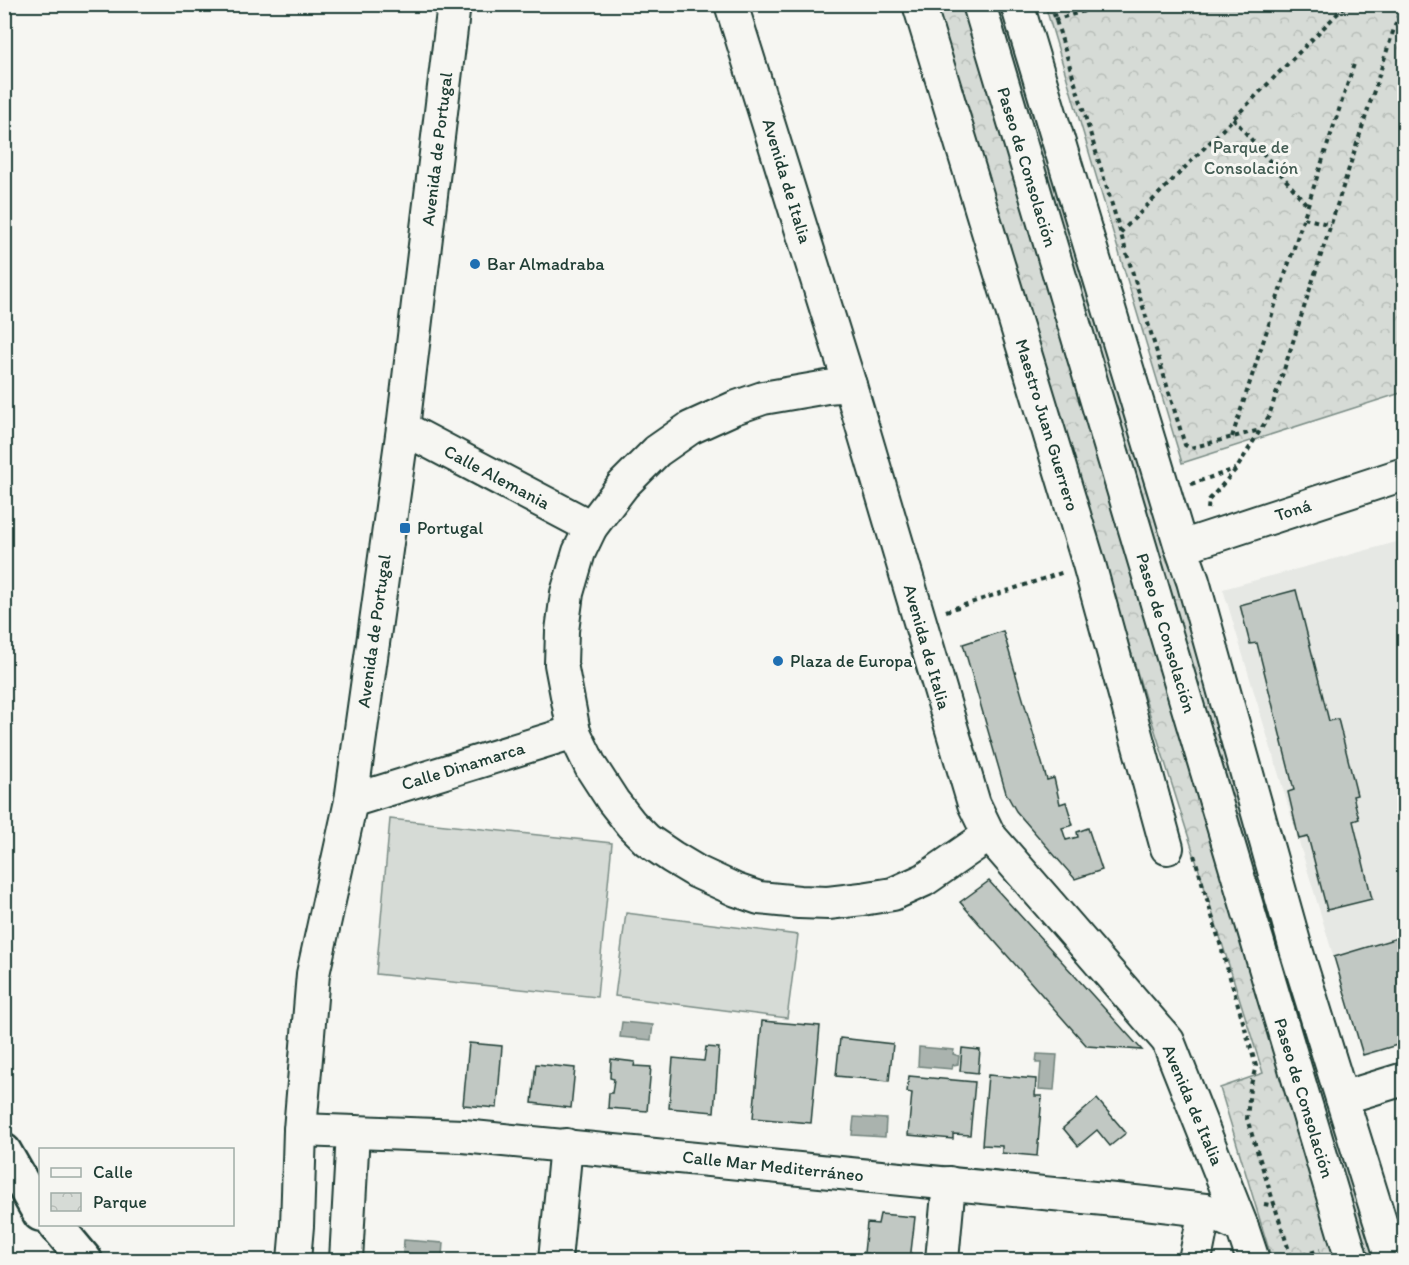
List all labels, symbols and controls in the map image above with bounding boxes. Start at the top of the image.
street label: Avenida de Portugal [417,71,457,227]
street label: Paseo de Consolación [992,84,1062,250]
street label: Avenida de Italia [758,116,817,247]
park label: Parque de Consolación [1204,136,1299,179]
place label: Bar Almadraba [487,253,605,275]
marker: Bar Almadraba [468,257,482,271]
street label: Maestro Juan Guerrero [1010,336,1084,514]
street label: Calle Alemania [440,440,554,515]
street label: Toná [1272,494,1315,526]
place label: Portugal [417,517,483,539]
marker: Portugal [398,521,412,535]
street label: Paseo de Consolación [1131,550,1201,716]
street label: Avenida de Portugal [352,553,396,709]
street label: Avenida de Italia [899,582,956,713]
place label: Plaza de Europa [790,650,913,672]
marker: Plaza de Europa [771,654,785,668]
street label: Calle Dinamarca [399,737,528,795]
street label: Paseo de Consolación [1269,1015,1339,1181]
street label: Avenida de Italia [1158,1041,1229,1169]
street label: Calle Mar Mediterráneo [681,1146,865,1186]
legend [39,1148,234,1226]
text: Calle [93,1161,133,1183]
text: Parque [93,1191,147,1213]

